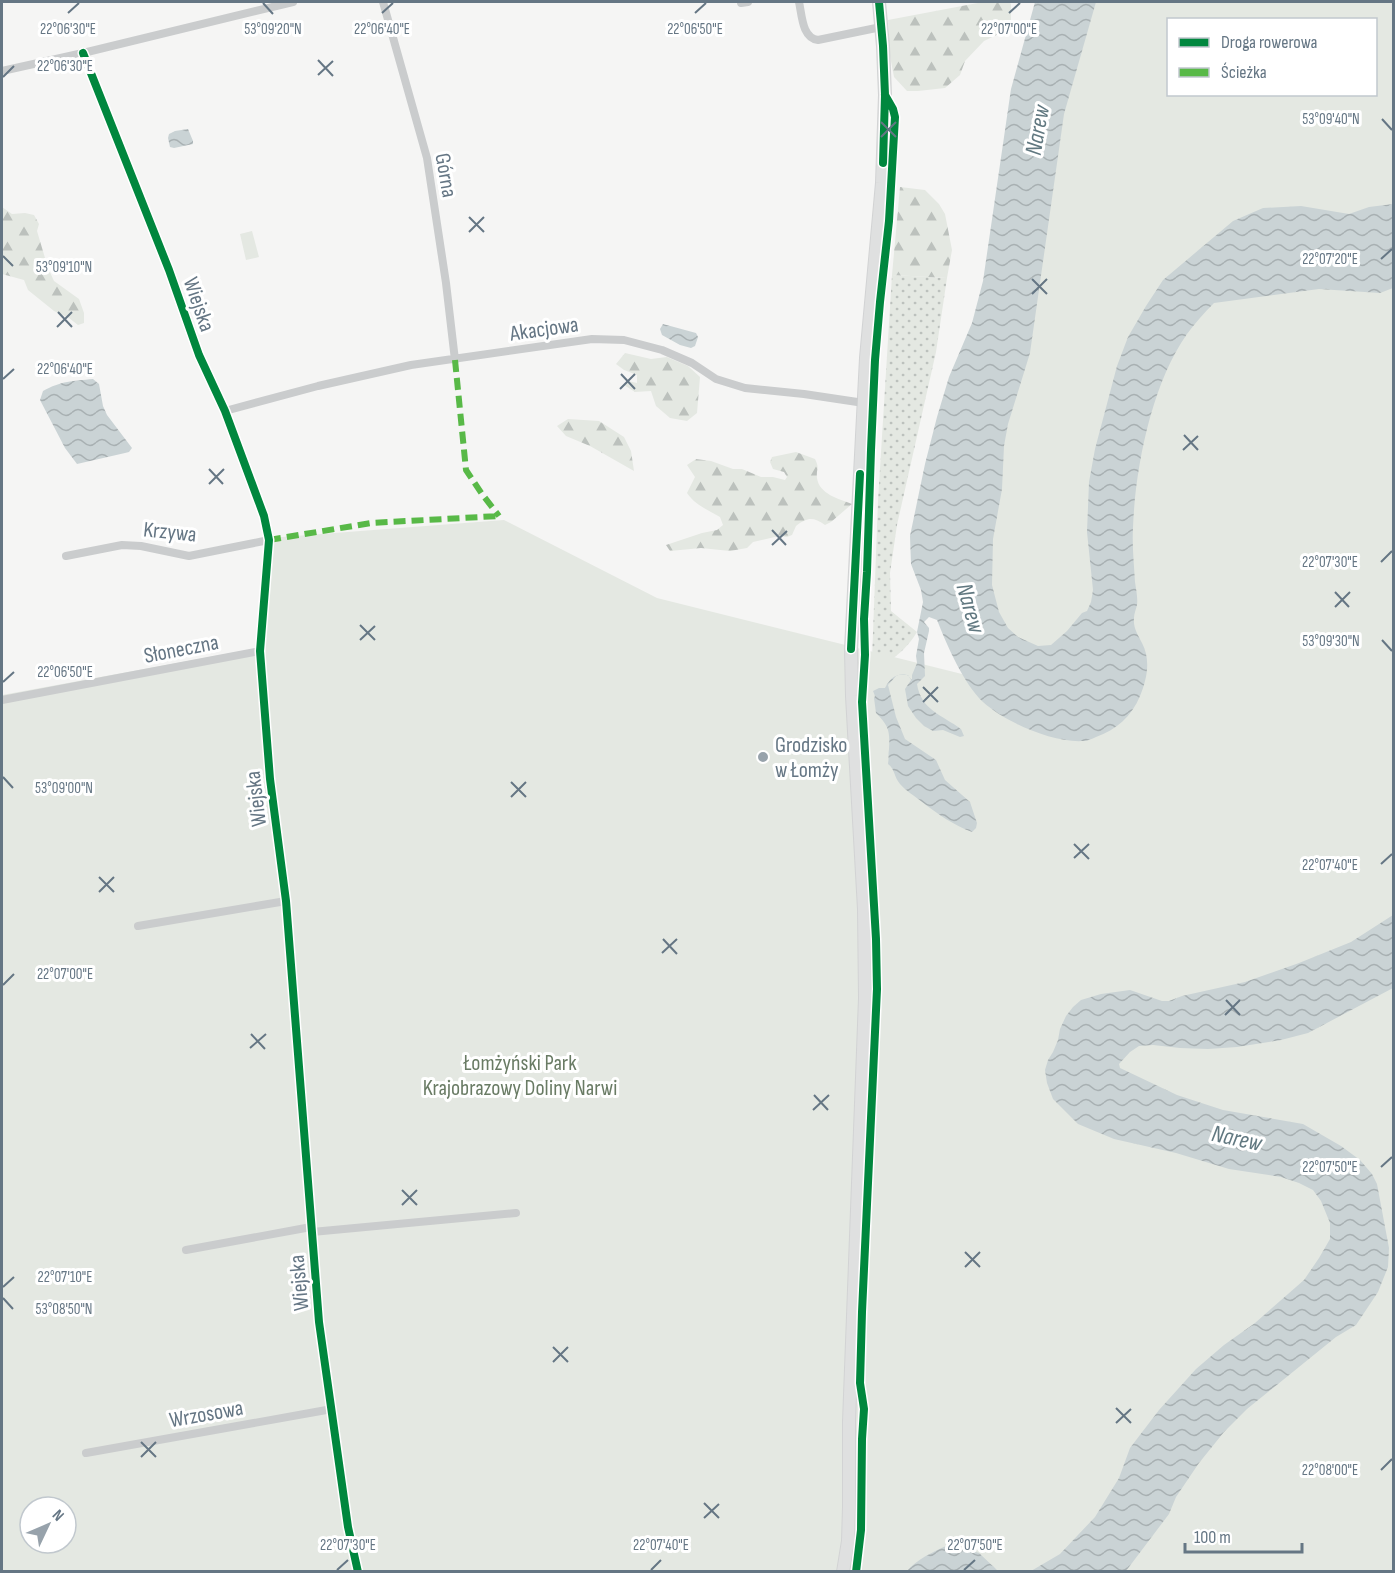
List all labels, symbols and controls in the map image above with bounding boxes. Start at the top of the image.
legend [1167,18,1377,96]
text: 22°06'30"E [40,20,96,39]
text: 53°09'20"N [244,20,302,39]
text: 22°06'40"E [354,20,410,39]
text: 22°06'50"E [667,20,723,39]
text: 22°07'00"E [981,20,1037,39]
text: Droga rowerowa [1221,32,1318,53]
text: 22°06'30"E [37,57,93,76]
text: Ścieżka [1221,62,1267,83]
water label: Narew [1019,102,1056,158]
text: 53°09'40"N [1302,110,1360,129]
street label: Górna [428,151,463,199]
text: 22°07'20"E [1302,250,1358,269]
text: 53°09'10"N [36,258,92,277]
street label: Wiejska [177,274,220,335]
street label: Akacjowa [507,311,580,348]
text: 22°06'40"E [37,360,93,379]
street label: Krzywa [142,516,198,549]
text: 22°07'30"E [1302,553,1358,572]
water label: Narew [950,580,992,637]
street label: Słoneczna [142,629,221,670]
text: 53°09'30"N [1302,632,1360,651]
text: 22°06'50"E [37,663,93,682]
place label: Grodzisko w Łomży [775,732,847,784]
marker: Grodzisko w Łomży [756,750,770,764]
street label: Wiejska [240,769,273,828]
text: 53°09'00"N [35,779,93,798]
text: 22°07'40"E [1302,856,1358,875]
text: 22°07'00"E [37,965,93,984]
park label: Łomżyński Park Krajobrazowy Doliny Narwi [423,1050,617,1102]
water label: Narew [1209,1119,1265,1158]
text: 22°07'50"E [1302,1158,1358,1177]
street label: Wiejska [284,1254,315,1312]
text: 22°07'10"E [38,1268,92,1287]
text: 53°08'50"N [35,1300,93,1319]
street label: Wrzosowa [167,1395,245,1434]
text: 22°08'00"E [1302,1461,1358,1480]
north arrow [18,1495,78,1555]
text: N [48,1506,68,1525]
scale bar [1185,1516,1302,1554]
text: 100 m [1194,1527,1231,1548]
text: 22°07'30"E [320,1536,376,1555]
text: 22°07'40"E [633,1536,689,1555]
text: 22°07'50"E [947,1536,1003,1555]

